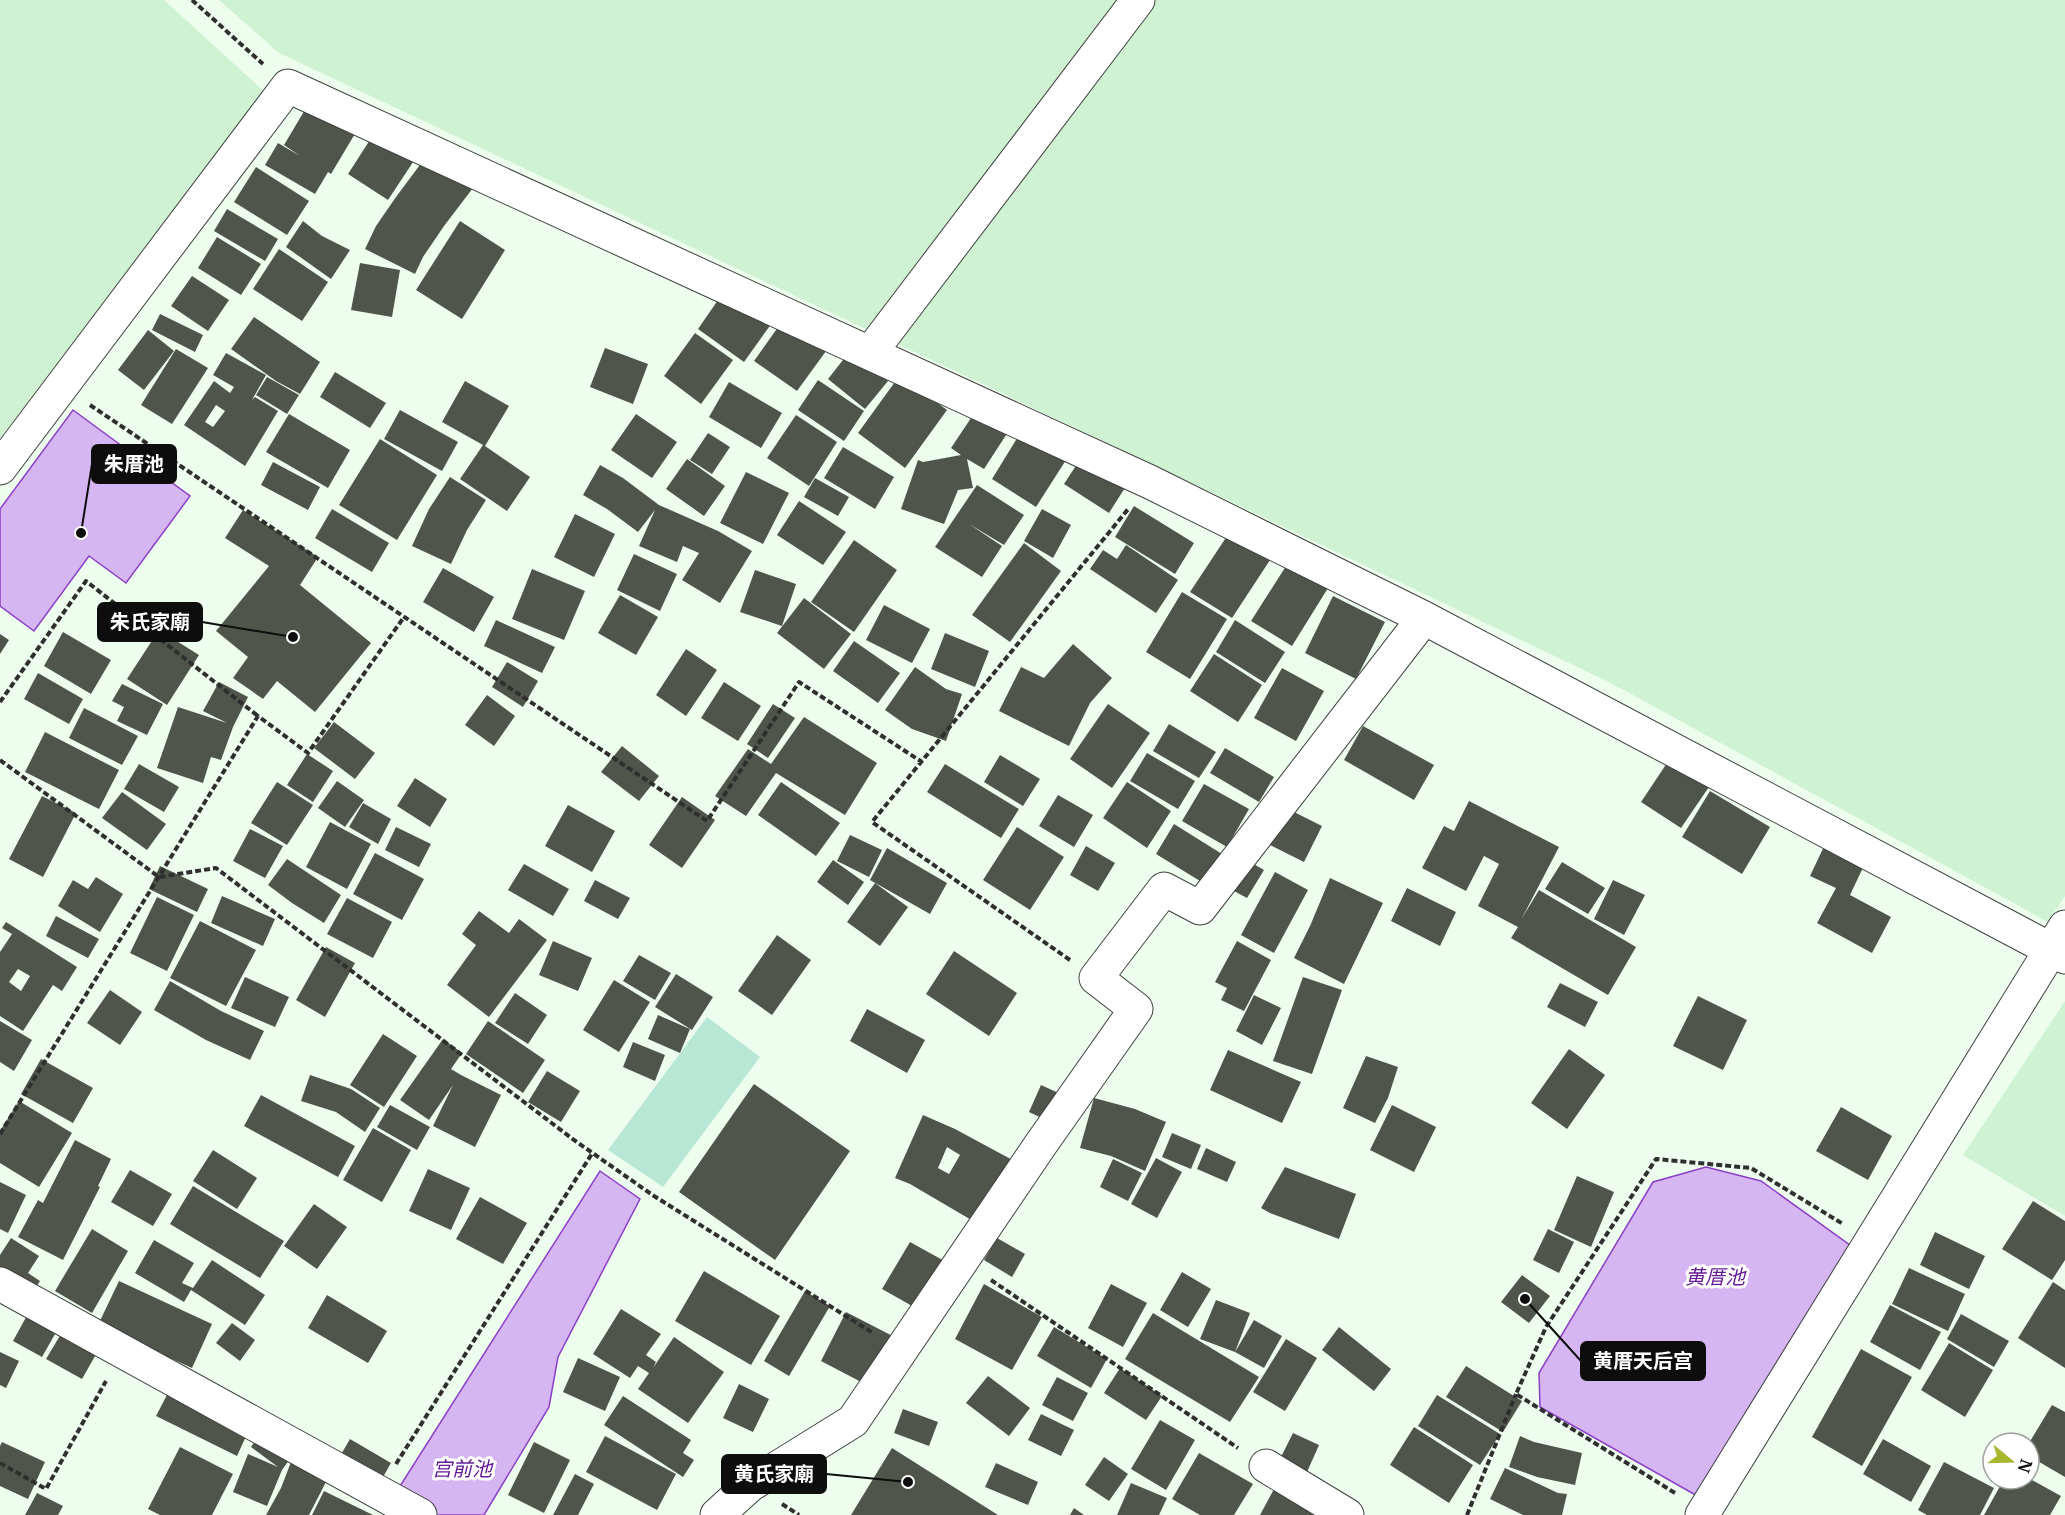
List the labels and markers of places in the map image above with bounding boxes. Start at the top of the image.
callout: 朱厝池 [92,445,176,483]
callout: 朱氏家廟 [98,603,202,641]
callout: 黄厝天后宫 [1581,1342,1705,1380]
callout: 黄氏家廟 [722,1455,826,1493]

